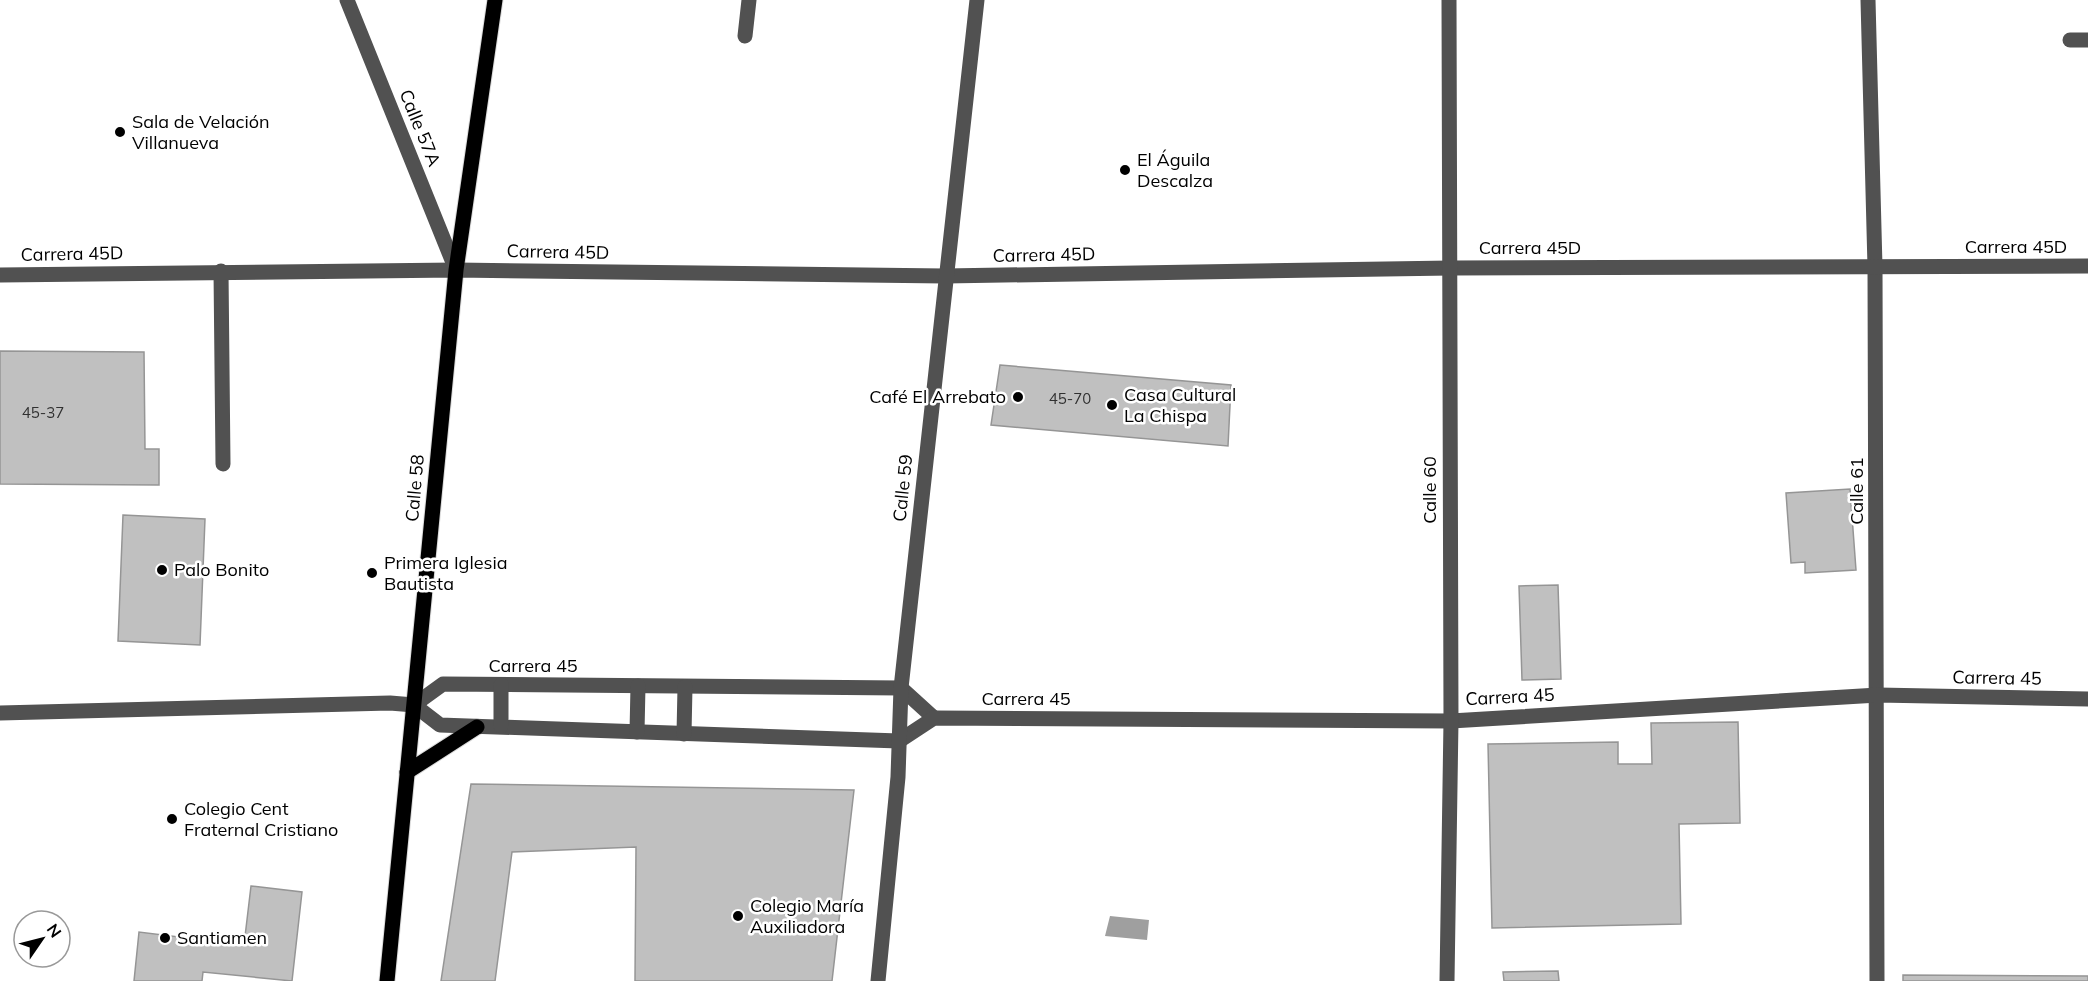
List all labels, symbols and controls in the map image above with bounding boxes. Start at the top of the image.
street label: Calle 57A [395,86,446,170]
place label: Sala de Velación Villanueva [132,110,270,154]
marker: Sala de Velación Villanueva [113,125,127,139]
place label: El Águila Descalza [1137,148,1213,192]
marker: El Águila Descalza [1118,163,1132,177]
street label: Carrera 45D [1965,235,2067,258]
street label: Carrera 45D [1479,236,1581,259]
street label: Carrera 45D [507,239,609,264]
street label: Carrera 45D [21,241,123,266]
street label: Carrera 45D [993,242,1095,267]
place label: Casa Cultural La Chispa [1124,383,1236,427]
place label: Café El Arrebato [869,385,1006,408]
house number: 45-70 [1049,389,1091,408]
marker: Café El Arrebato [1011,390,1025,404]
marker: Casa Cultural La Chispa [1105,398,1119,412]
house number: 45-37 [22,403,64,422]
street label: Calle 58 [400,453,429,523]
street label: Calle 59 [888,453,917,523]
street label: Calle 60 [1418,456,1441,524]
street label: Calle 61 [1845,457,1868,525]
place label: Primera Iglesia Bautista [384,551,508,595]
place label: Palo Bonito [174,558,269,581]
marker: Palo Bonito [155,563,169,577]
marker: Primera Iglesia Bautista [365,566,379,580]
street label: Carrera 45 [488,654,578,677]
street label: Carrera 45 [1952,665,2042,690]
street label: Carrera 45 [1465,683,1555,710]
street label: Carrera 45 [981,687,1071,710]
place label: Colegio Cent Fraternal Cristiano [184,797,338,841]
marker: Colegio Cent Fraternal Cristiano [165,812,179,826]
place label: Colegio María Auxiliadora [750,894,864,938]
north arrow [12,909,72,969]
marker: Colegio María Auxiliadora [731,909,745,923]
text: N [43,920,66,941]
place label: Santiamen [177,926,267,949]
marker: Santiamen [158,931,172,945]

